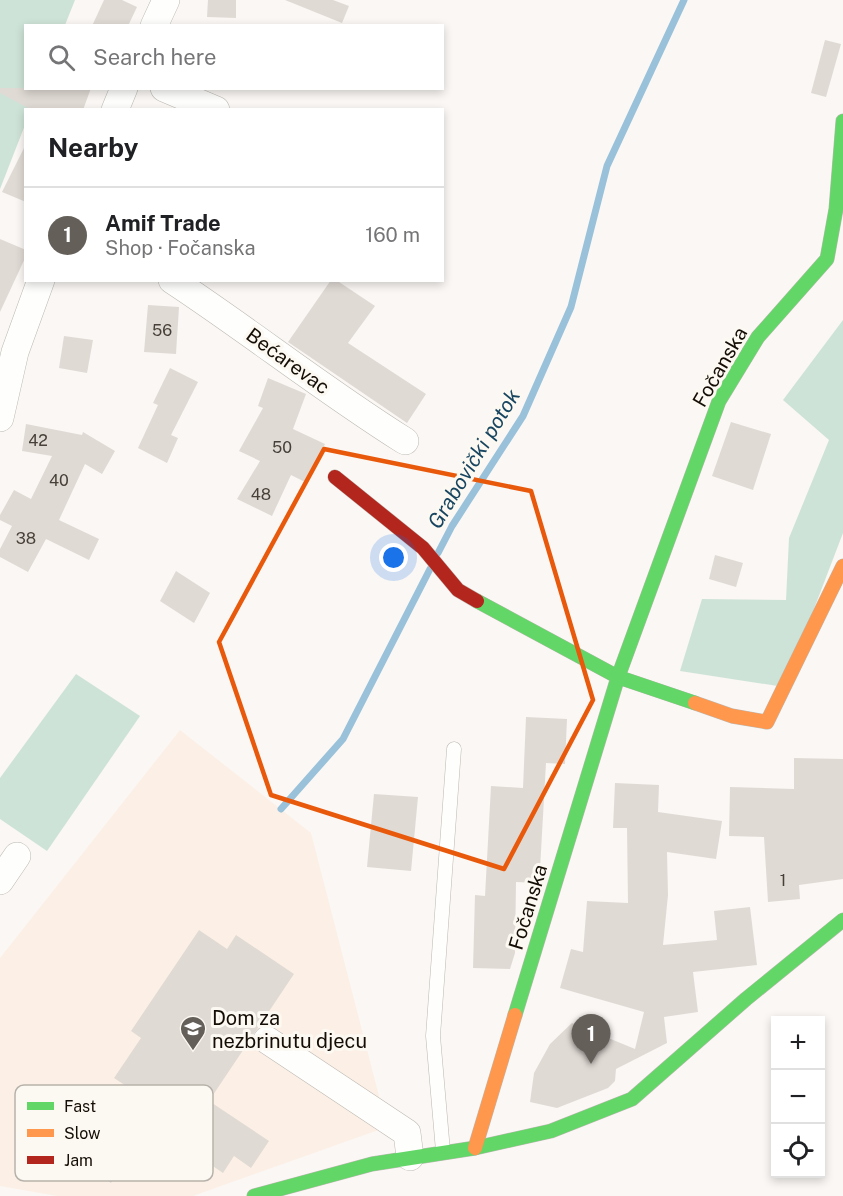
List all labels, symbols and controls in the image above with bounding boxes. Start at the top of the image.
search box [24,24,444,90]
icon: search [45,41,78,74]
text: Search here [93,44,217,70]
text: Nearby [48,132,138,163]
text: Amif Trade [105,210,221,236]
text: 1 [63,223,72,247]
text: 160 m [365,223,420,247]
text: Shop · Fočanska [105,236,255,260]
house number: 56 [152,321,172,340]
street label: Bećarevac [242,323,334,399]
street label: Fočanska [688,323,752,411]
water label: Grabovički potok [422,384,525,533]
house number: 42 [28,431,48,450]
house number: 50 [272,438,292,457]
house number: 40 [49,471,69,490]
house number: 48 [251,485,271,504]
house number: 38 [16,529,36,548]
your location [379,543,408,572]
street label: Fočanska [504,861,552,953]
house number: 1 [780,871,786,890]
place label: Dom za nezbrinutu djecu [212,1006,367,1053]
school or university icon: Dom za nezbrinutu djecu [178,1014,208,1052]
pin: 1 [572,1014,610,1064]
map controls [771,1016,825,1178]
button: + [771,1016,825,1070]
button: − [771,1070,825,1124]
legend [15,1085,213,1181]
text: Fast [64,1097,96,1116]
text: Slow [64,1124,101,1143]
button: locate [771,1124,825,1178]
text: Jam [64,1151,93,1170]

